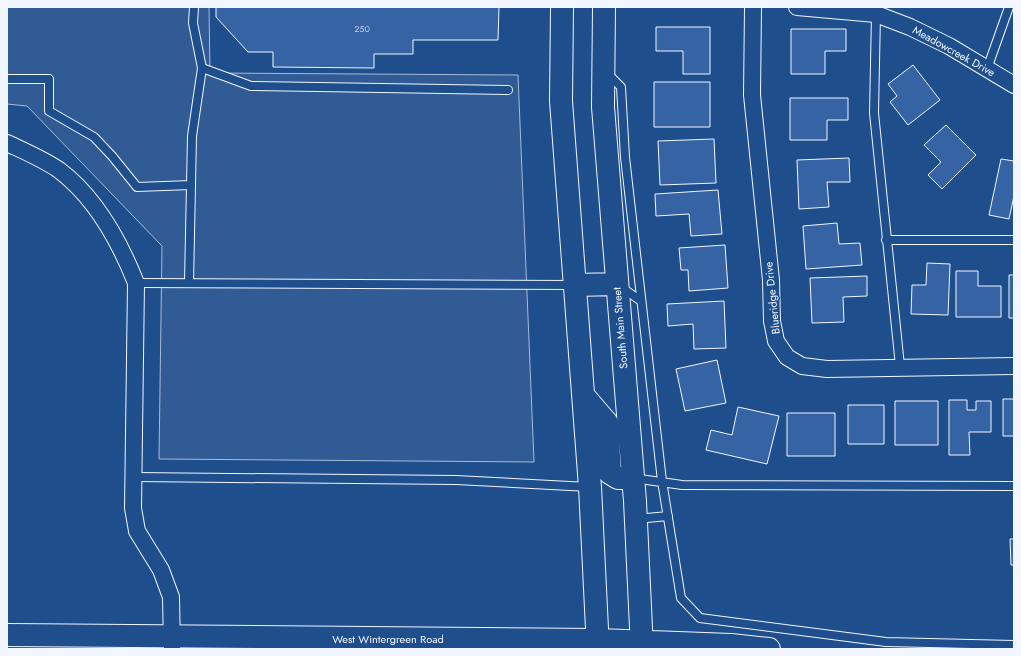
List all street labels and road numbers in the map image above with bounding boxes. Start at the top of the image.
street label: Meadowcreek Drive [910,22,998,80]
street label: Blueridge Drive [760,261,784,335]
street label: South Main Street [608,286,632,369]
street label: West Wintergreen Road [332,631,444,647]

